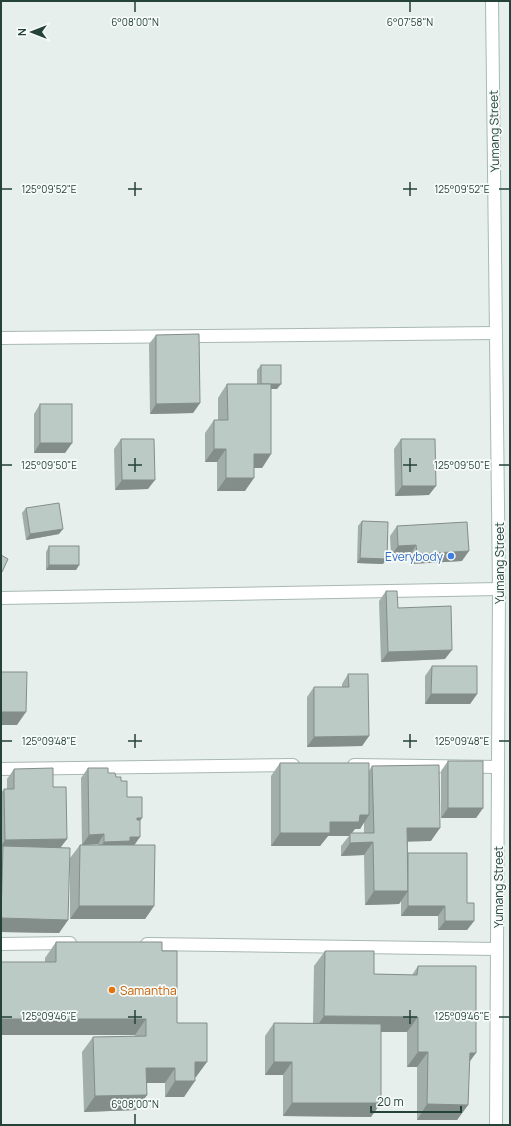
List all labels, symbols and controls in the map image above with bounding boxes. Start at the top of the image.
north arrow [12,12,52,52]
text: 6°08'00"N [111,15,159,29]
text: 6°07'58"N [387,15,433,29]
text: N [14,28,29,36]
street label: Yumang Street [485,90,503,172]
text: 125°09'52"E [21,182,77,196]
text: 125°09'52"E [434,182,490,196]
text: 125°09'50"E [21,458,77,472]
text: 125°09'50"E [434,458,490,472]
street label: Yumang Street [491,522,508,604]
place label: Everybody [385,548,444,565]
marker: Everybody [446,551,456,561]
text: 125°09'48"E [22,734,77,748]
text: 125°09'48"E [435,734,490,748]
street label: Yumang Street [490,846,507,928]
place label: Samantha [120,982,177,999]
marker: Samantha [107,985,117,995]
text: 125°09'46"E [22,1009,77,1023]
text: 125°09'46"E [435,1009,490,1023]
scale bar [371,1088,461,1114]
text: 20 m [377,1093,404,1110]
text: 6°08'00"N [111,1097,159,1111]

